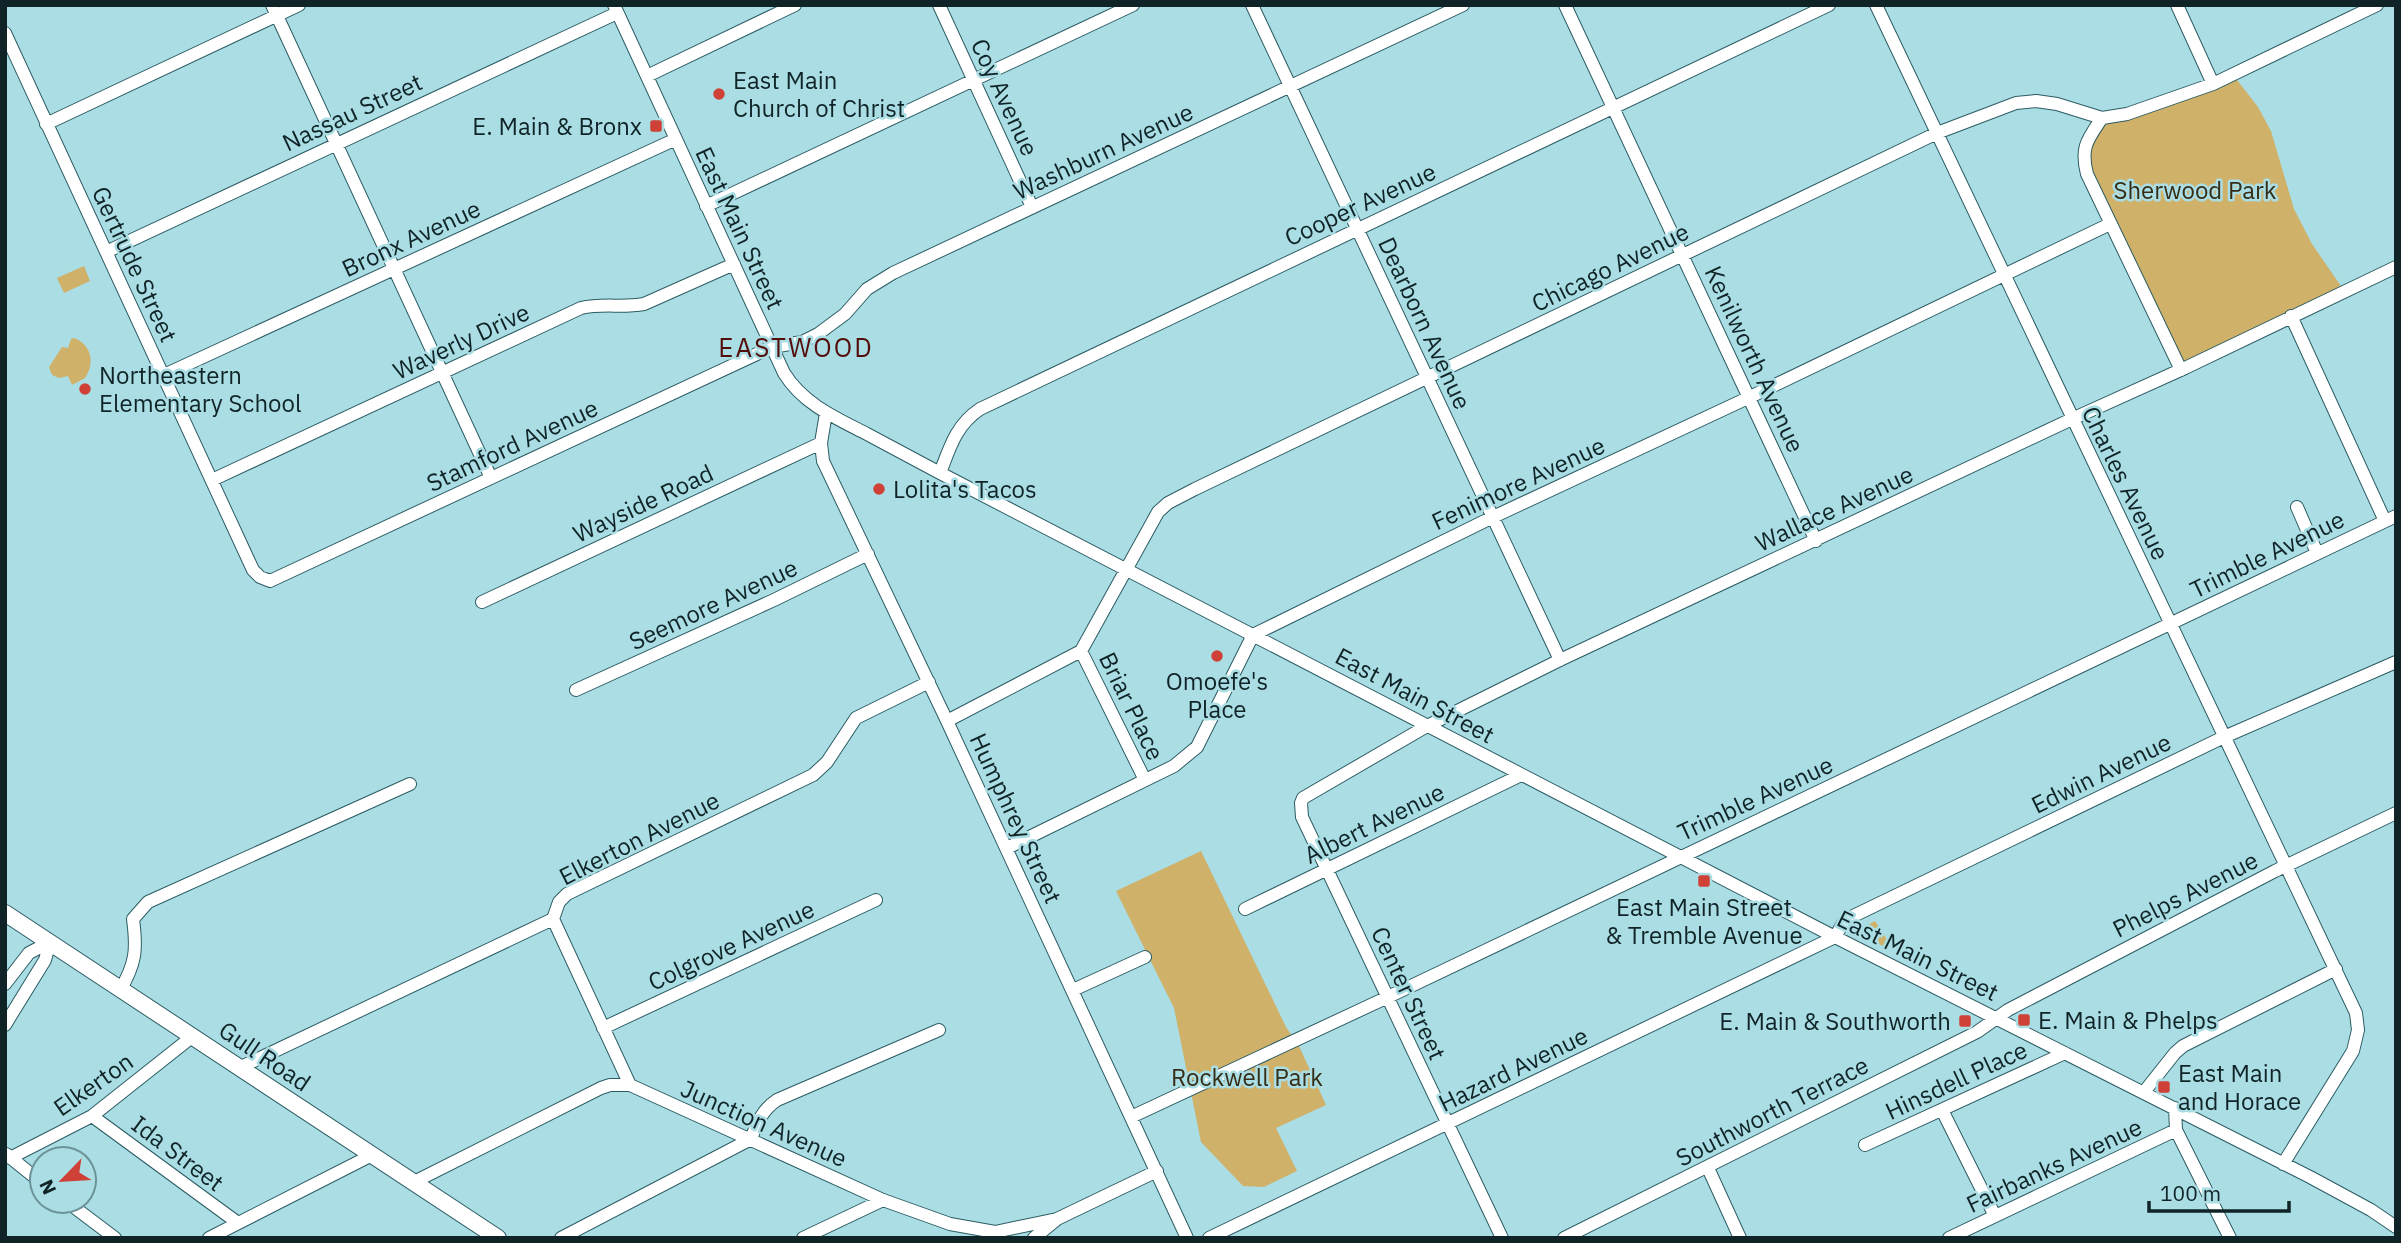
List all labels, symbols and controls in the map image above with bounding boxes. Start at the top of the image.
street label: Coy Avenue [964,33,1046,161]
place label: East Main Church of Christ [733,64,905,124]
street label: Nassau Street [277,66,427,158]
marker: East Main Church of Christ [711,86,727,102]
street label: Washburn Avenue [1008,95,1198,207]
place label: E. Main & Bronx [472,110,642,142]
marker: E. Main & Bronx [648,118,664,134]
street label: East Main Street [688,142,792,314]
street label: Cooper Avenue [1279,155,1441,253]
park label: Sherwood Park [2113,174,2277,206]
street label: Gertrude Street [85,181,185,347]
street label: Bronx Avenue [337,192,485,284]
street label: Chicago Avenue [1526,215,1694,319]
street label: Dearborn Avenue [1371,232,1479,414]
street label: Kenilworth Avenue [1698,261,1812,457]
street label: Waverly Drive [388,295,534,387]
district label: EASTWOOD [718,330,874,364]
place label: Northeastern Elementary School [99,359,301,419]
marker: Northeastern Elementary School [77,381,93,397]
street label: Stamford Avenue [421,391,603,499]
street label: Charles Avenue [2075,401,2177,565]
street label: Fenimore Avenue [1426,429,1610,537]
street label: Wayside Road [568,457,718,549]
street label: Wallace Avenue [1750,457,1918,559]
place label: Lolita's Tacos [893,473,1037,505]
marker: Lolita's Tacos [871,481,887,497]
street label: Trimble Avenue [2185,503,2349,605]
street label: Seemore Avenue [624,551,802,657]
street label: East Main Street [1330,640,1500,750]
street label: Briar Place [1092,647,1172,765]
marker: Omoefe's Place [1209,648,1225,664]
place label: Omoefe's Place [1166,665,1268,725]
street label: Edwin Avenue [2026,725,2176,821]
street label: Humphrey Street [963,728,1069,908]
street label: Trimble Avenue [1672,748,1838,848]
street label: Albert Avenue [1299,775,1449,871]
street label: Elkerton Avenue [553,784,725,892]
street label: Phelps Avenue [2107,844,2263,944]
marker: East Main Street & Tremble Avenue [1696,873,1712,889]
place label: East Main Street & Tremble Avenue [1605,891,1803,951]
street label: Colgrove Avenue [643,892,819,998]
street label: East Main Street [1832,902,2004,1008]
street label: Center Street [1364,921,1454,1065]
place label: E. Main & Phelps [2038,1004,2218,1036]
place label: E. Main & Southworth [1719,1005,1951,1037]
marker: E. Main & Phelps [2016,1012,2032,1028]
marker: E. Main & Southworth [1957,1013,1973,1029]
street label: Gull Road [213,1014,317,1098]
street label: Hazard Avenue [1433,1019,1593,1119]
street label: Hinsdell Place [1880,1033,2032,1127]
street label: Elkerton [47,1045,139,1123]
street label: Southworth Terrace [1670,1049,1874,1173]
place label: East Main and Horace [2178,1057,2301,1117]
park label: Rockwell Park [1171,1061,1323,1093]
street label: Junction Avenue [676,1072,852,1174]
marker: East Main and Horace [2156,1079,2172,1095]
street label: Ida Street [125,1108,231,1198]
street label: Fairbanks Avenue [1961,1110,2147,1220]
north arrow [28,1145,98,1215]
scale bar [2149,1170,2289,1214]
text: N [34,1176,61,1198]
text: 100 m [2160,1179,2221,1207]

